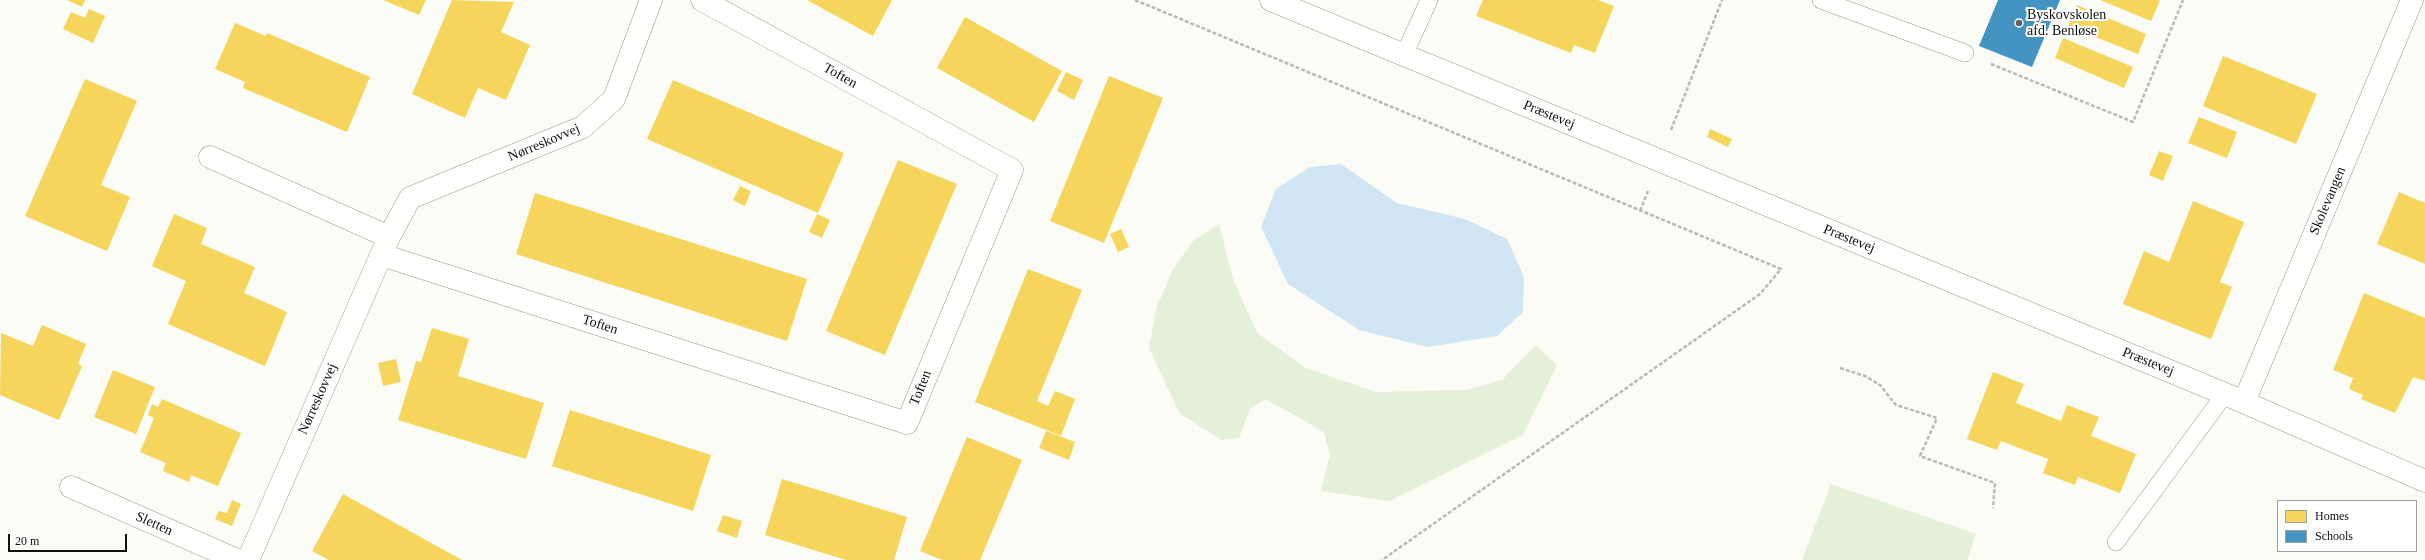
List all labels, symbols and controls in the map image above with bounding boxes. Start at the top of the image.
place label: Byskovskolen afd. Benløse [2027,7,2106,40]
marker: Byskovskolen afd. Benløse [2014,18,2024,28]
street label: Toften [820,60,860,92]
street label: Præstevej [1521,97,1577,133]
street label: Nørreskovvej [506,120,582,166]
street label: Skolevangen [2306,164,2350,238]
street label: Præstevej [1821,221,1877,257]
street label: Toften [580,311,620,339]
street label: Præstevej [2120,344,2176,380]
street label: Nørreskovvej [295,361,341,437]
street label: Toften [906,368,936,408]
legend [2277,500,2417,552]
street label: Sletten [133,508,175,540]
text: Homes [2315,509,2349,523]
scale bar [10,526,129,552]
text: Schools [2315,529,2353,543]
text: 20 m [15,534,39,548]

